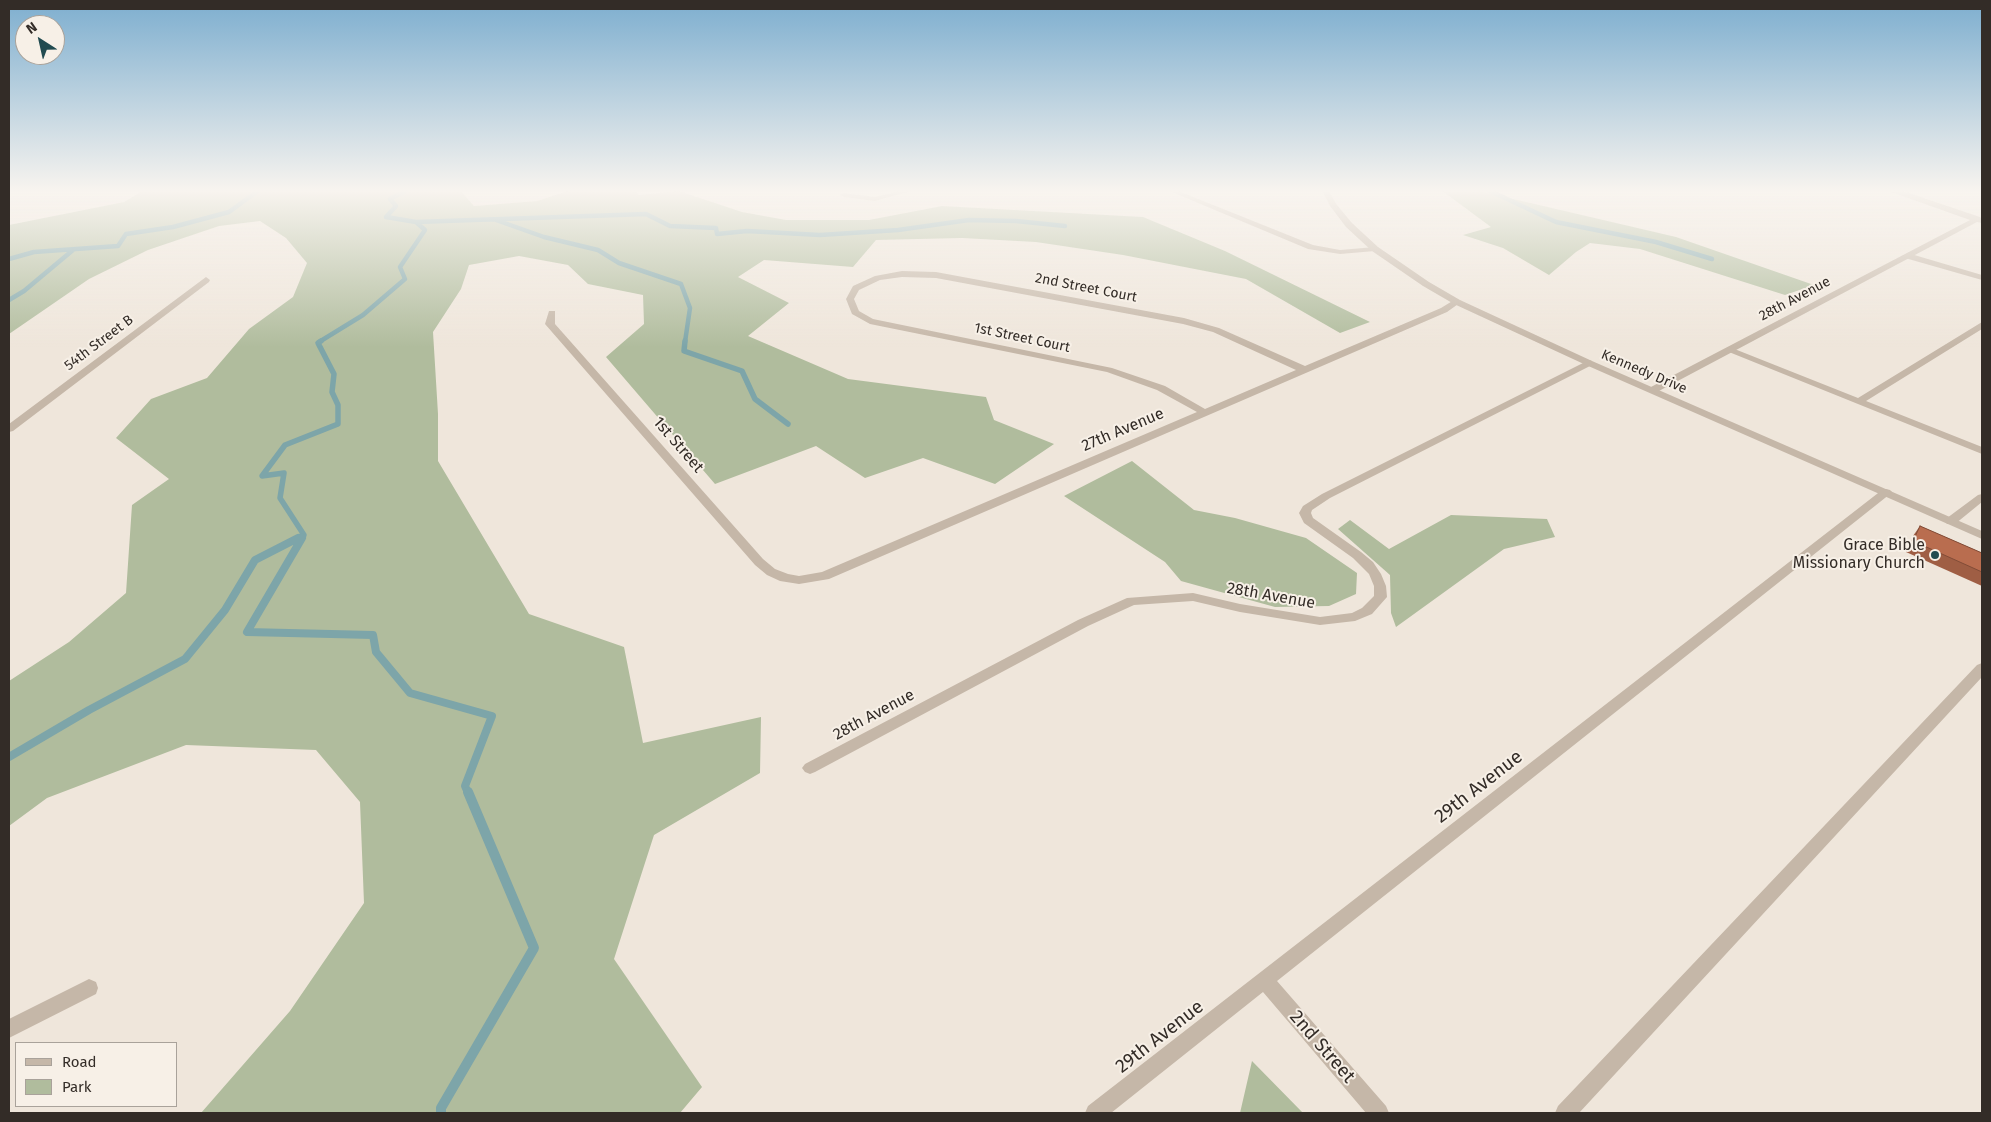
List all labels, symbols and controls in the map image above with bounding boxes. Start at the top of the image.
north arrow [15,15,65,65]
text: N [23,18,40,38]
street label: 2nd Street Court [1034,270,1138,306]
street label: 28th Avenue [1757,273,1833,325]
street label: 54th Street B [61,312,137,374]
street label: 1st Street Court [973,320,1071,356]
street label: Kennedy Drive [1599,346,1689,398]
street label: 27th Avenue [1079,404,1167,456]
street label: 1st Street [649,413,707,477]
place label: Grace Bible Missionary Church [1793,536,1925,574]
marker: Grace Bible Missionary Church [1929,549,1941,561]
street label: 28th Avenue [1225,579,1317,613]
street label: 28th Avenue [830,686,918,744]
street label: 29th Avenue [1431,746,1527,828]
street label: 29th Avenue [1112,996,1208,1078]
street label: 2nd Street [1284,1006,1360,1088]
legend [15,1042,178,1107]
text: Road [62,1053,97,1071]
text: Park [62,1078,92,1096]

